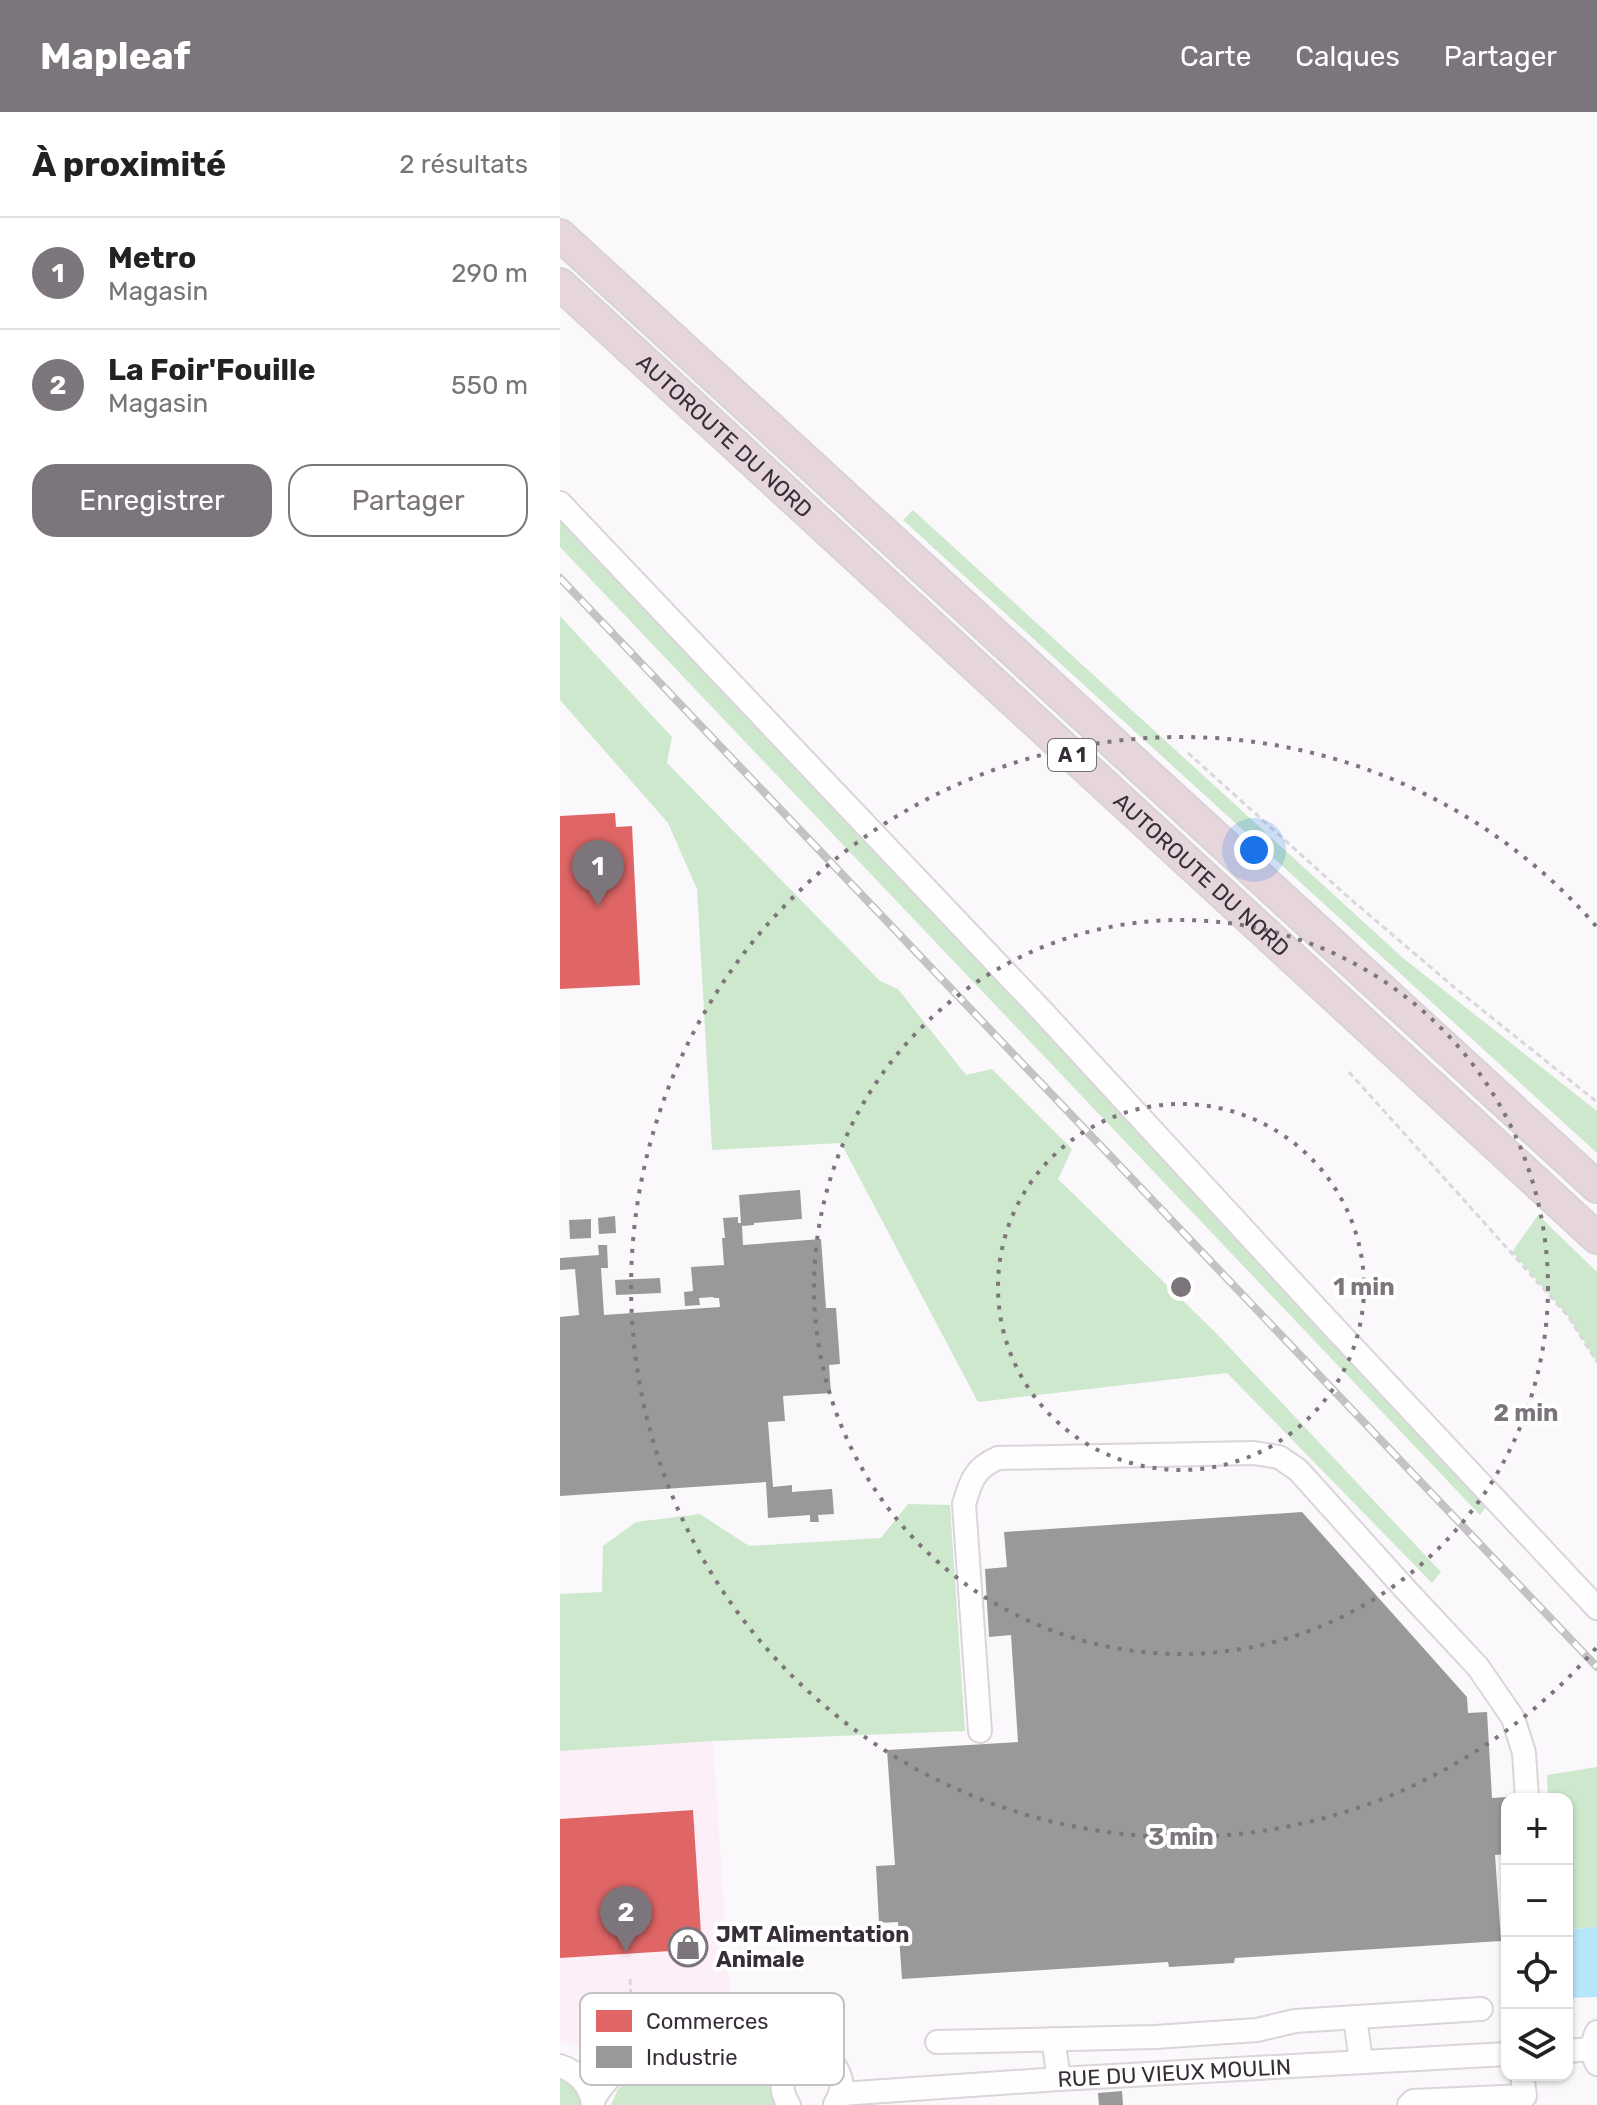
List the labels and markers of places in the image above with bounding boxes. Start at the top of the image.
pin: 1 [572,840,624,906]
centre of rings [1167,1273,1195,1301]
pin: 2 [600,1886,652,1952]
place label: JMT Alimentation Animale [716,1921,909,1973]
shop icon: JMT Alimentation Animale [667,1926,709,1968]

